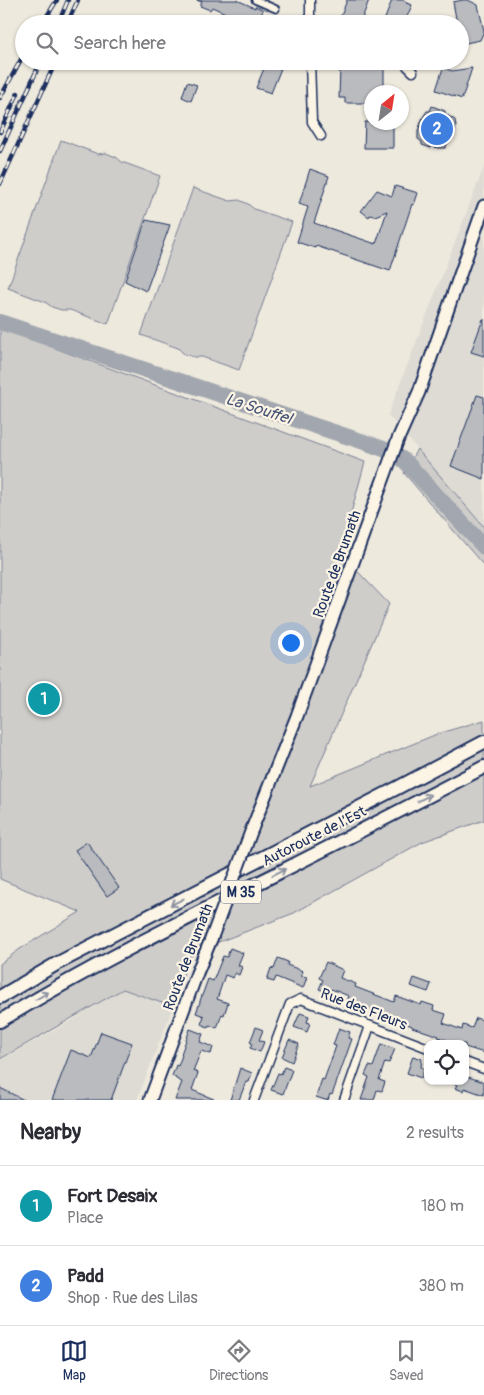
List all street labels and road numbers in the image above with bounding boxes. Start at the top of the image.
street label: Route de Brumath [309,508,366,621]
street label: Autoroute de l’Est [259,802,370,871]
road number: M 35 [221,880,261,904]
street label: Route de Brumath [159,901,218,1013]
street label: Rue des Fleurs [318,984,410,1035]

